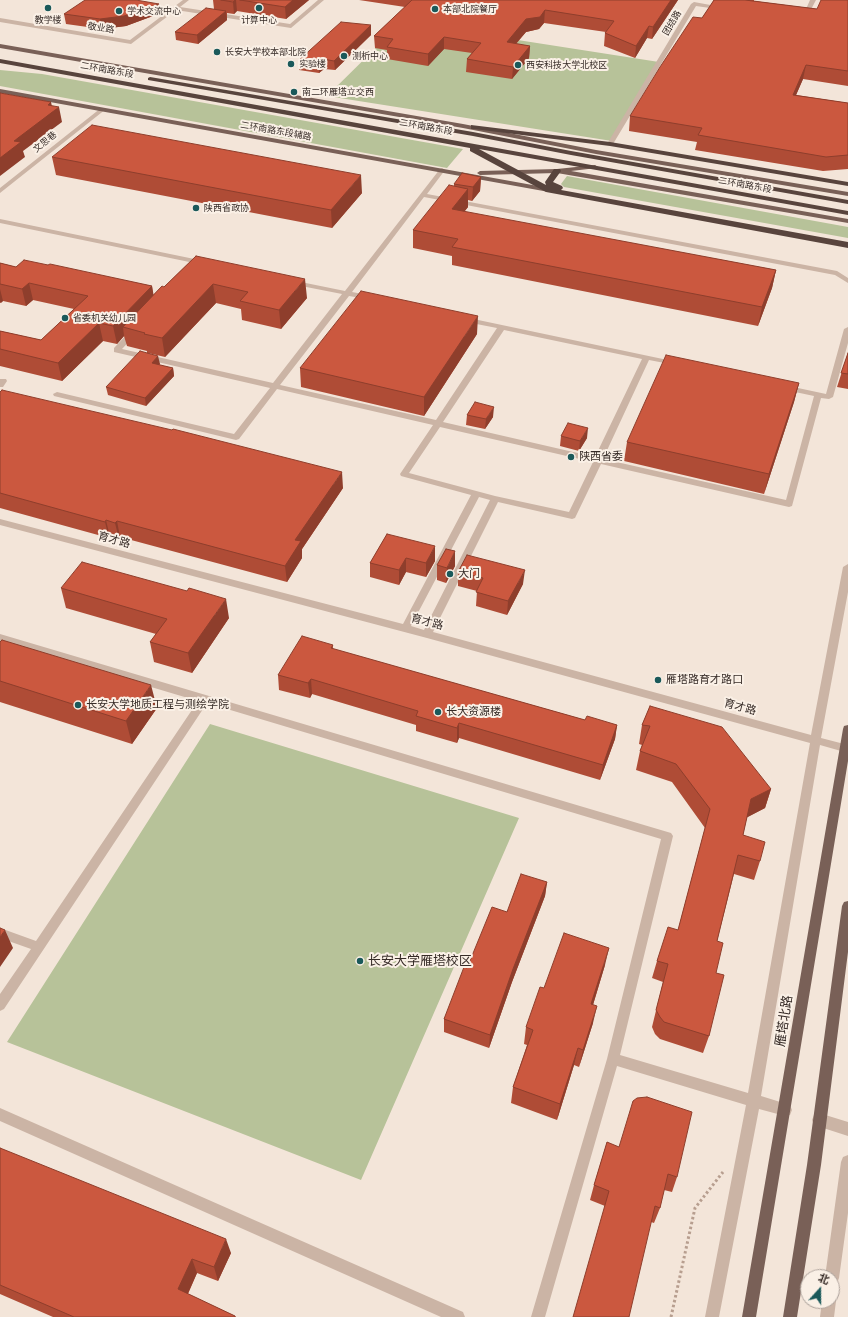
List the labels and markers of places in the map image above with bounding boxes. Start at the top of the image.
marker: 教学楼 [43,3,53,13]
marker: 计算中心 [254,3,264,13]
marker: 本部北院餐厅 [430,4,440,14]
place label: 本部北院餐厅 [443,4,497,14]
marker: 学术交流中心 [114,6,124,16]
place label: 学术交流中心 [127,6,181,16]
place label: 教学楼 [35,15,61,25]
place label: 计算中心 [241,15,277,25]
marker: 长安大学校本部北院 [212,47,222,57]
place label: 长安大学校本部北院 [225,47,306,57]
marker: 测析中心 [339,51,349,61]
place label: 测析中心 [352,51,388,61]
marker: 实验楼 [286,59,296,69]
place label: 实验楼 [299,59,326,69]
marker: 西安科技大学北校区 [513,60,523,70]
place label: 西安科技大学北校区 [526,60,607,70]
marker: 南二环雁塔立交西 [289,87,299,97]
place label: 南二环雁塔立交西 [302,87,374,97]
marker: 陕西省政协 [191,203,201,213]
place label: 陕西省政协 [204,203,249,213]
marker: 省委机关幼儿园 [60,313,70,323]
place label: 省委机关幼儿园 [73,313,136,323]
place label: 陕西省委 [579,450,623,464]
marker: 陕西省委 [566,452,576,462]
place label: 大门 [458,567,480,581]
marker: 大门 [445,569,455,579]
place label: 雁塔路育才路口 [666,673,743,687]
marker: 雁塔路育才路口 [653,675,663,685]
place label: 长安大学地质工程与测绘学院 [86,698,229,712]
marker: 长安大学地质工程与测绘学院 [73,700,83,710]
place label: 长大资源楼 [446,705,501,719]
marker: 长大资源楼 [433,707,443,717]
place label: 长安大学雁塔校区 [368,953,472,969]
marker: 长安大学雁塔校区 [355,956,365,966]

